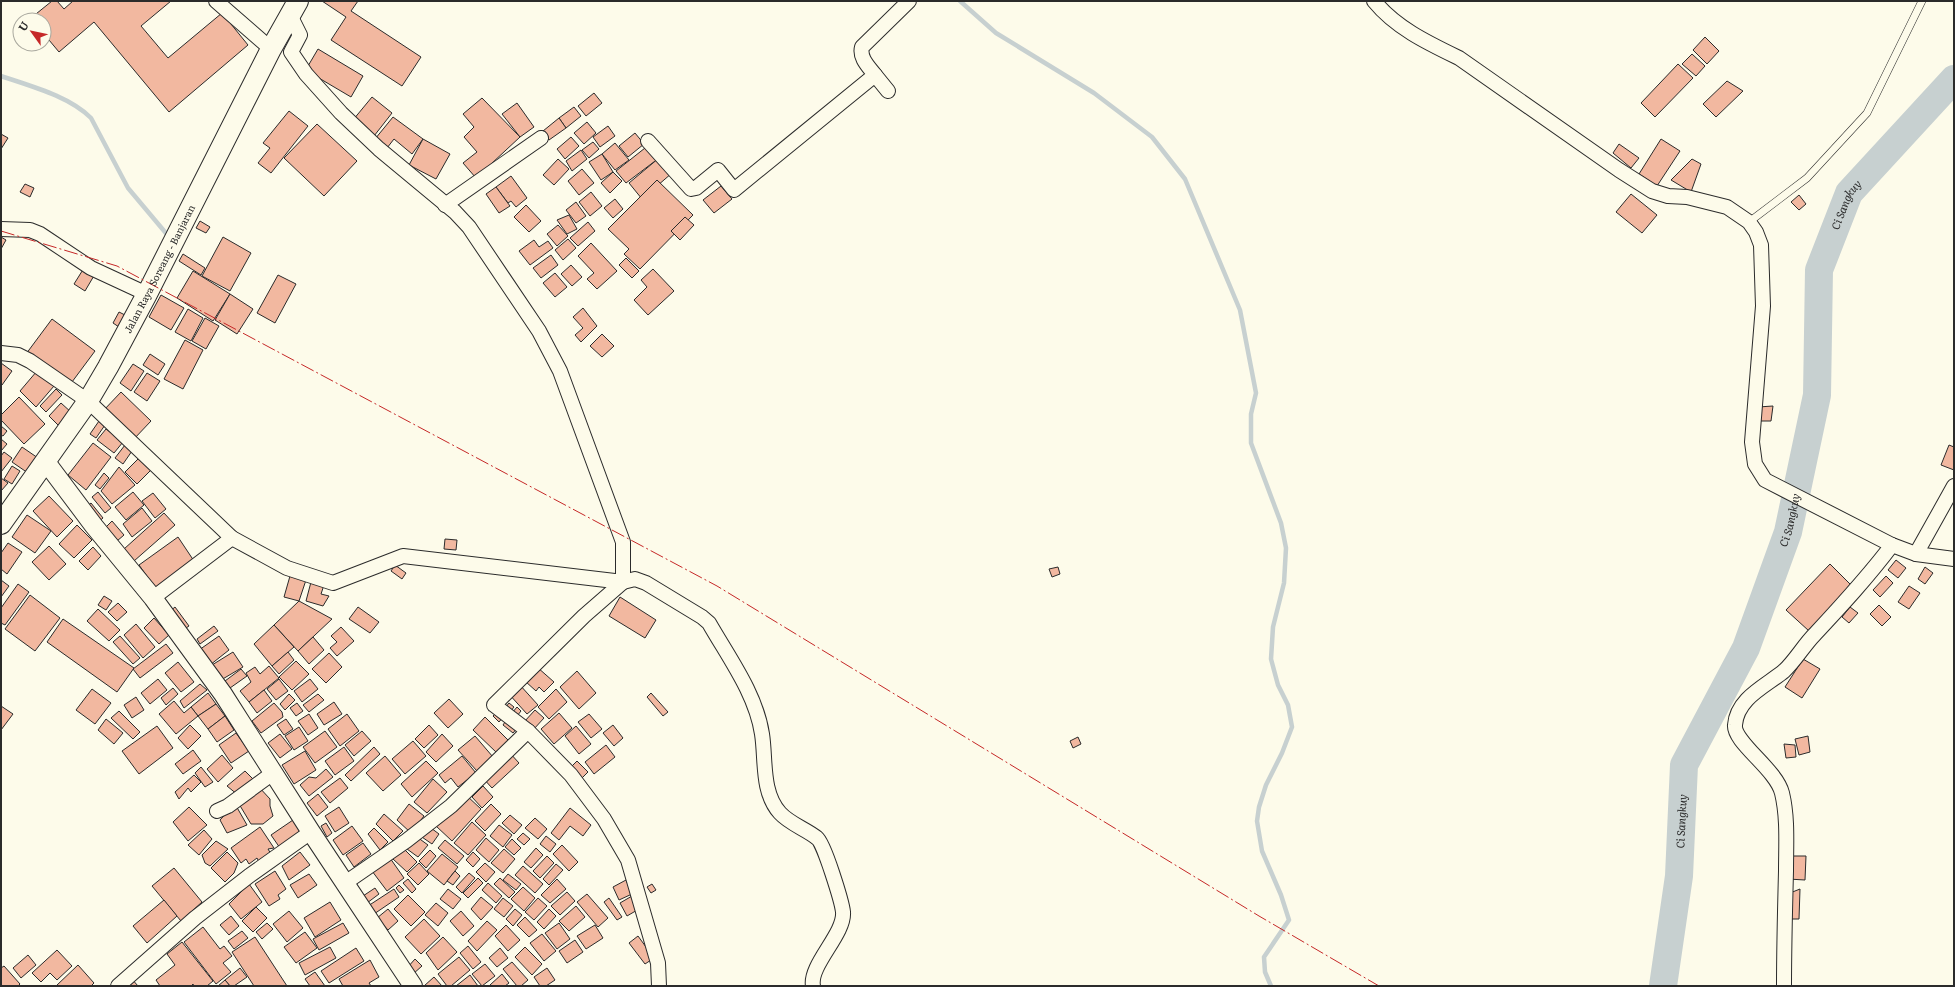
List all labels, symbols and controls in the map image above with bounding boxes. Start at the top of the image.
north arrow [12,12,52,52]
text: U [14,18,32,34]
water label: Ci Sangkuy [1826,175,1865,232]
street label: Jalan Raya Soreang - Banjaran [120,201,198,335]
water label: Ci Sangkuy [1774,492,1803,549]
water label: Ci Sangkuy [1671,794,1690,849]

